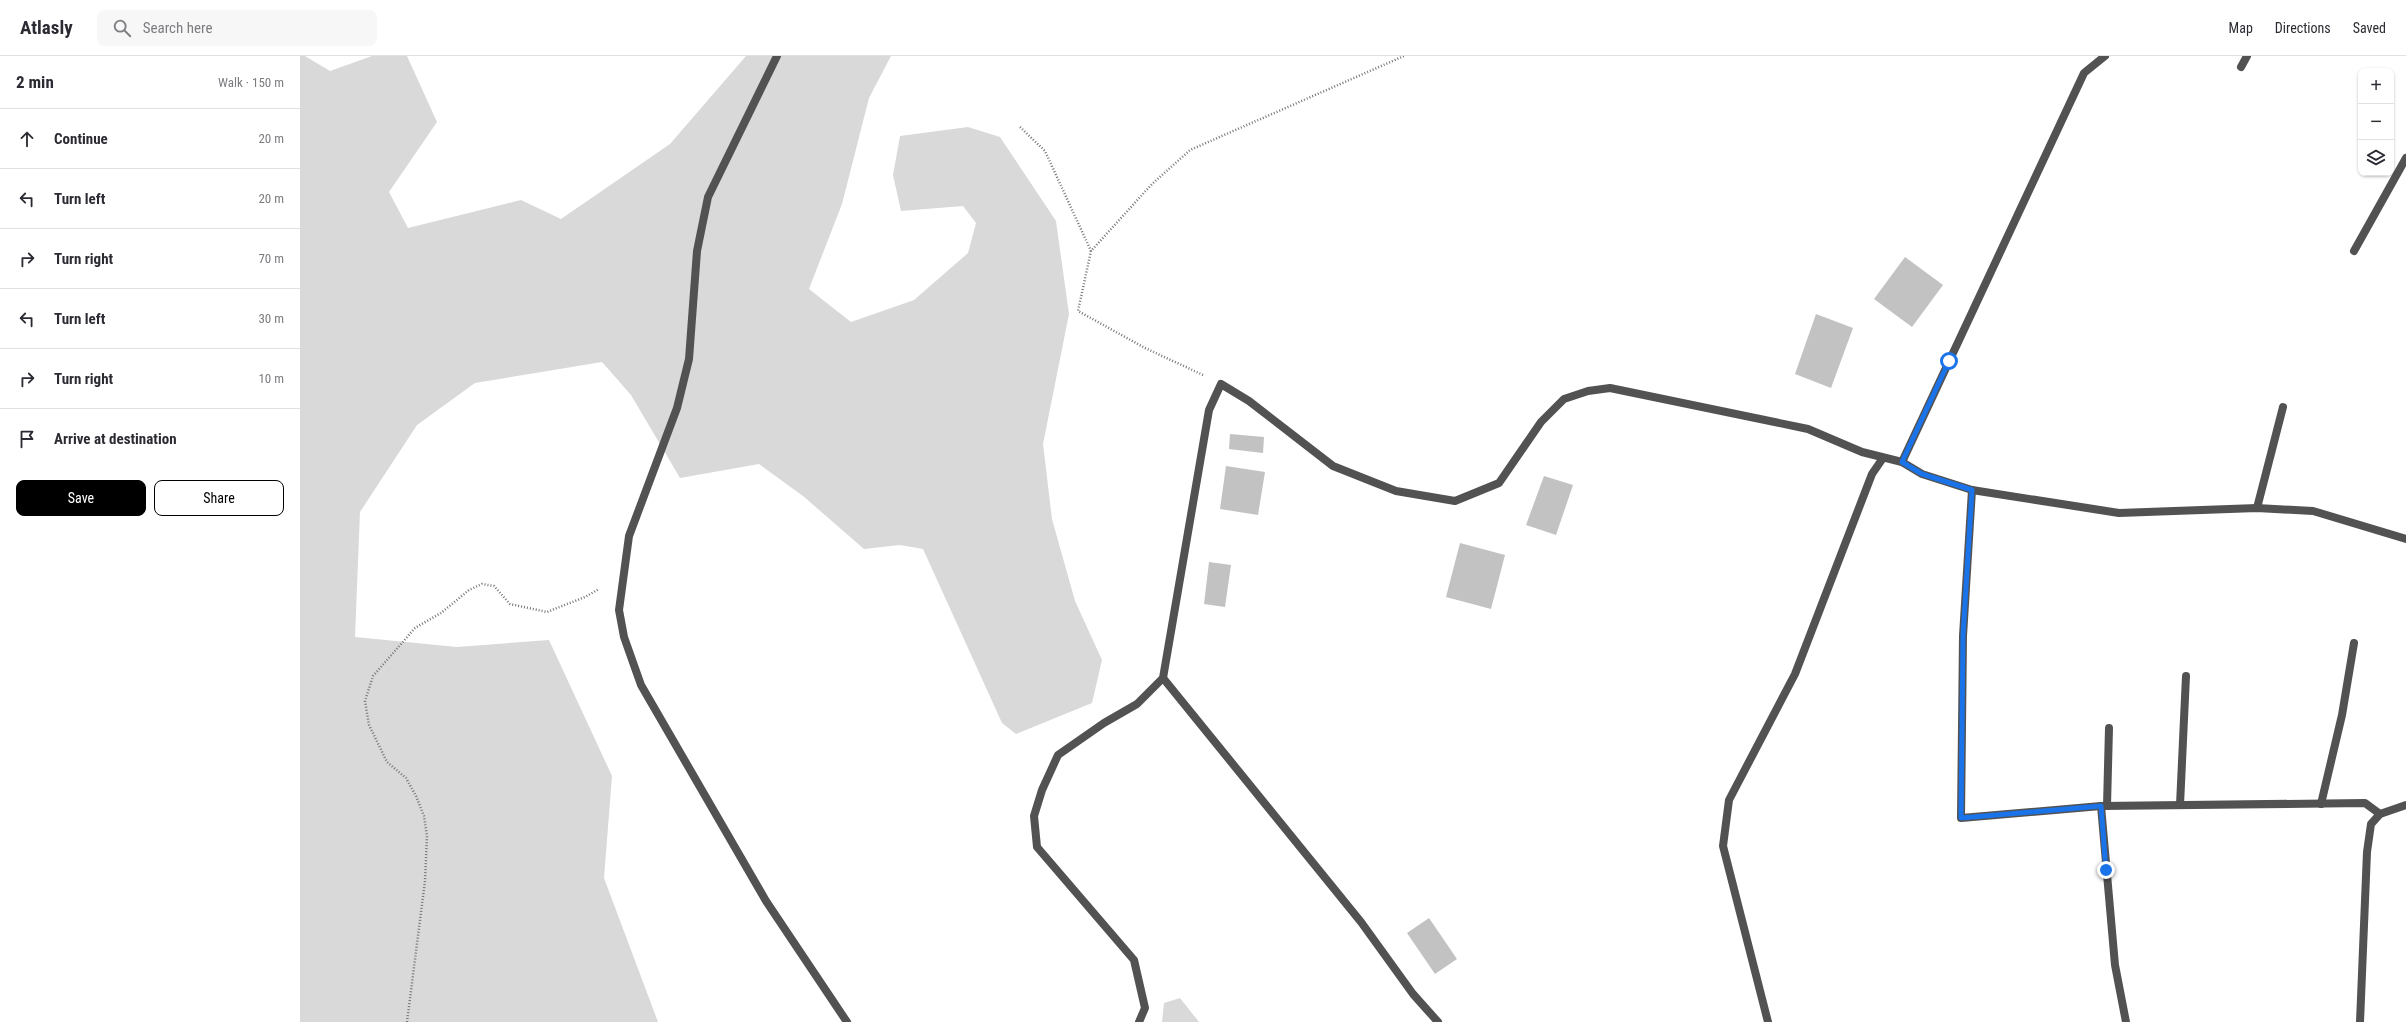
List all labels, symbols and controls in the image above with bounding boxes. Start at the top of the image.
search box [97,10,377,46]
text: Atlasly [20,16,73,39]
icon: search [111,17,133,39]
text: Search here [143,19,212,37]
text: Map [2229,20,2253,36]
text: Directions [2275,20,2331,36]
text: Saved [2353,20,2386,36]
map controls [2358,68,2394,176]
button: + [2358,68,2394,104]
text: 2 min [16,72,54,92]
text: Walk · 150 m [218,75,284,90]
button: − [2358,104,2394,140]
icon: ahead [16,128,38,150]
text: Continue [54,130,108,148]
text: 20 m [258,131,284,146]
button: layers [2358,140,2394,176]
icon: left [16,188,38,210]
text: Turn left [54,190,105,208]
text: 20 m [258,191,284,206]
icon: right [16,248,38,270]
text: Turn right [54,250,113,268]
text: 70 m [258,251,284,266]
icon: left [16,308,38,330]
text: Turn left [54,310,105,328]
text: 30 m [258,311,284,326]
route start [1940,352,1958,370]
icon: right [16,368,38,390]
text: Turn right [54,370,113,388]
text: 10 m [258,371,284,386]
icon: arrive [16,428,38,450]
text: Arrive at destination [54,430,177,448]
button: Save [16,480,146,516]
button: Share [154,480,284,516]
route end [2097,861,2115,879]

